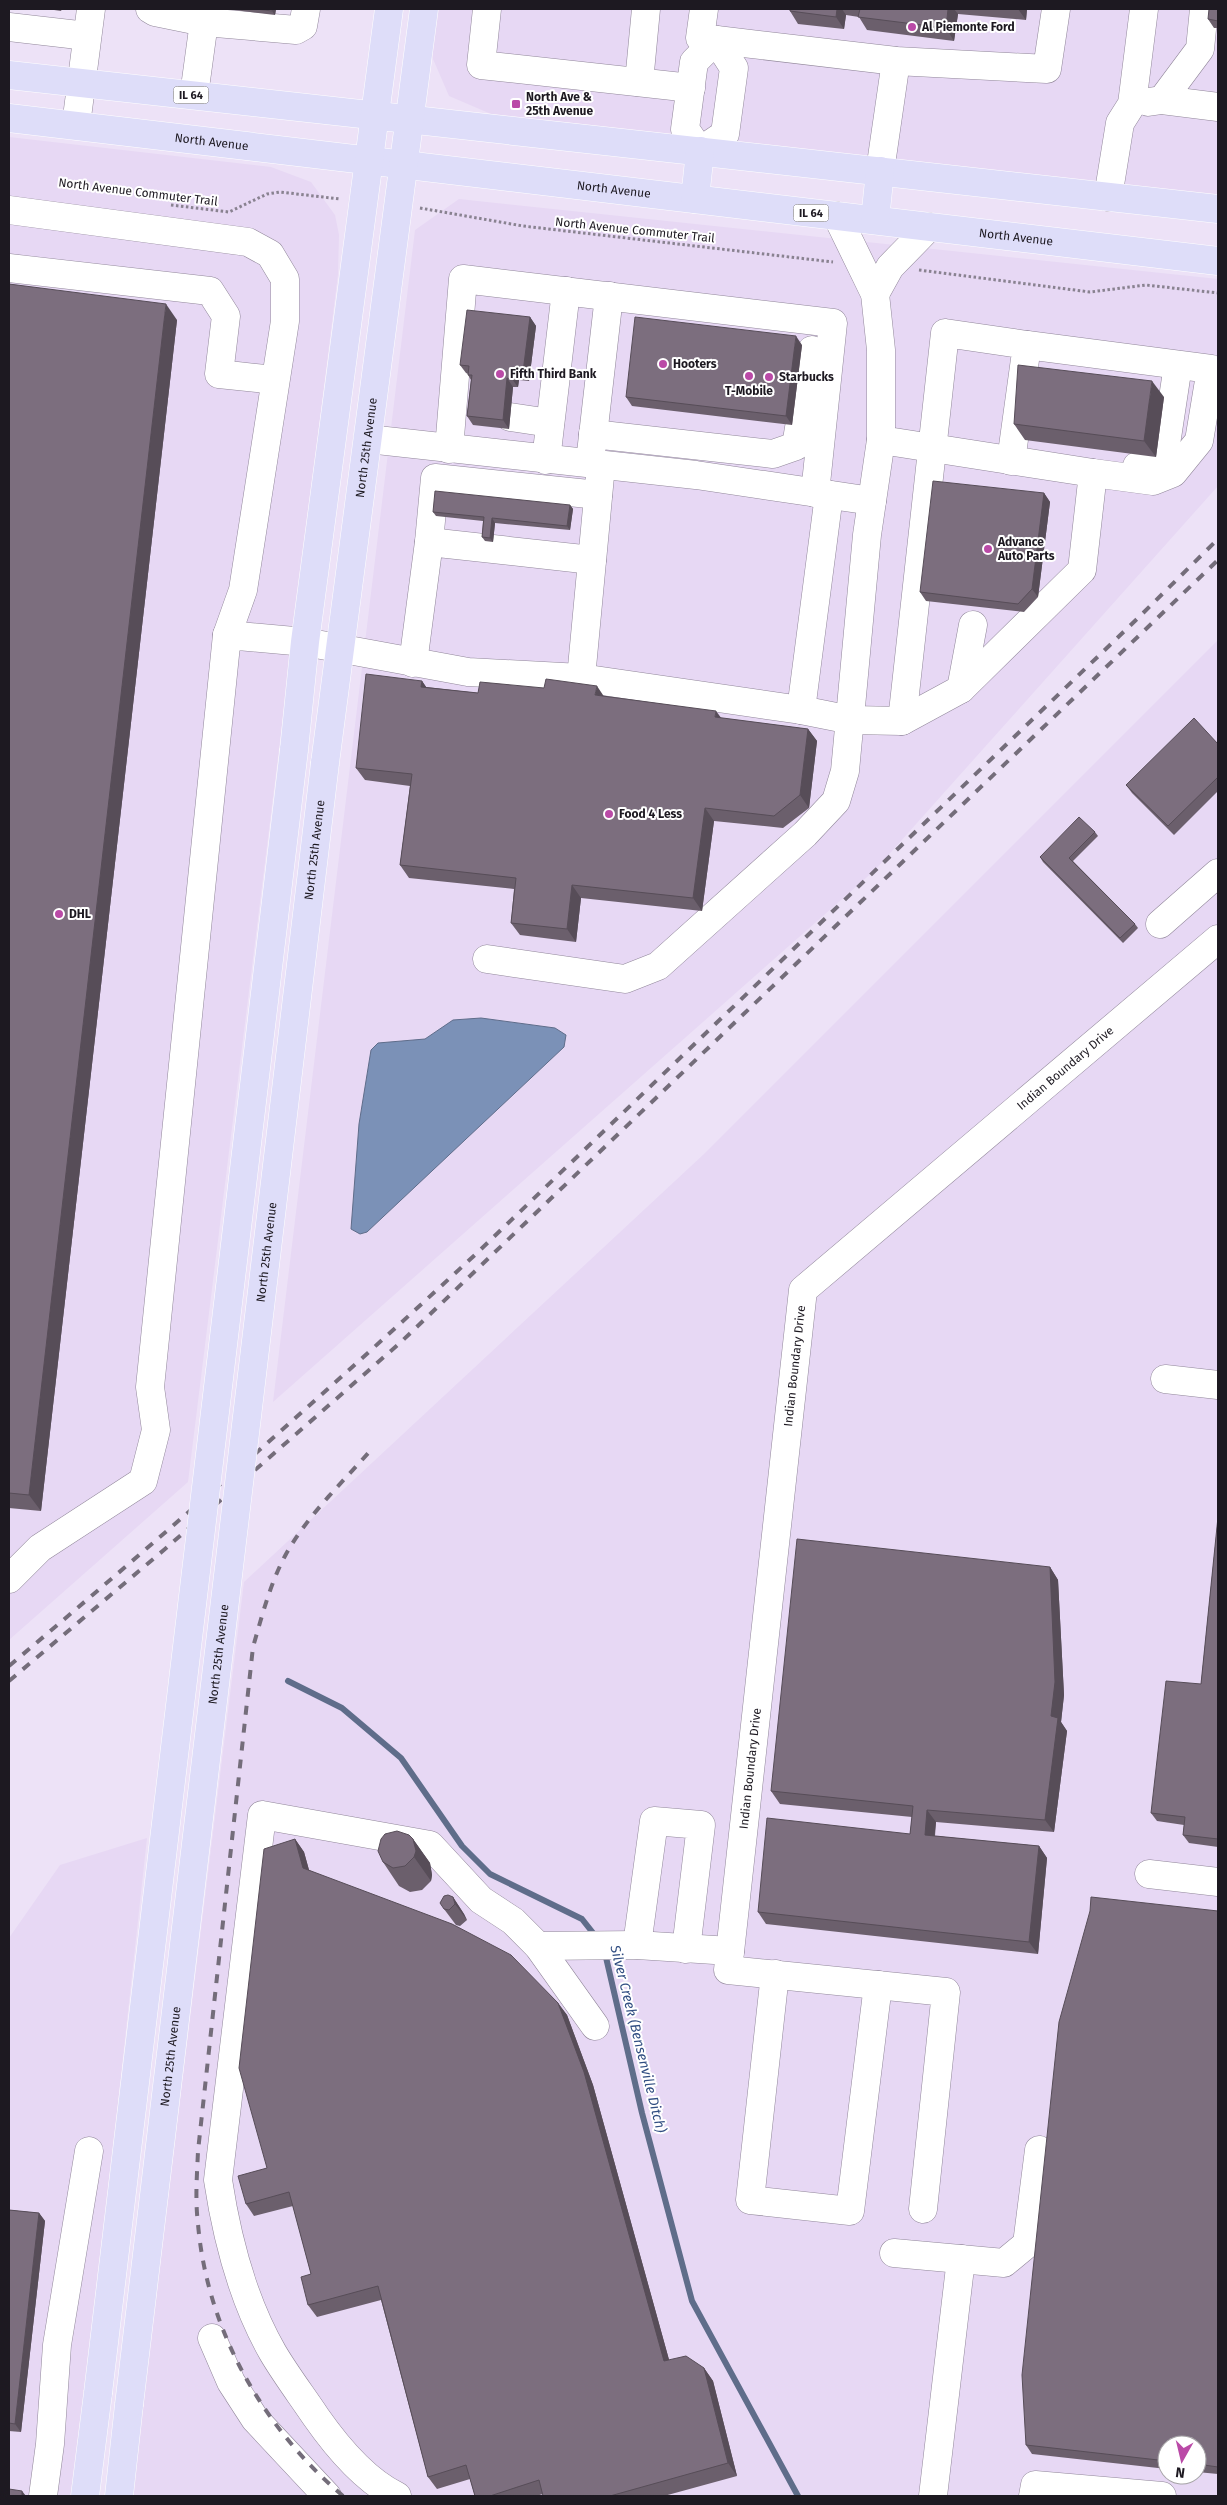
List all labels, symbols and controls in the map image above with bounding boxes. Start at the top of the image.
place label: Al Piemonte Ford [921,20,1015,34]
marker: Al Piemonte Ford [906,21,918,33]
road number: IL 64 [174,86,208,104]
place label: North Ave & 25th Avenue [526,90,593,118]
marker: North Ave & 25th Avenue [510,98,522,110]
street label: North Avenue [174,131,249,153]
street label: North Avenue Commuter Trail [58,175,219,209]
street label: North Avenue [576,178,652,201]
road number: IL 64 [794,204,828,222]
street label: North Avenue Commuter Trail [554,215,716,245]
street label: North Avenue [978,226,1054,248]
place label: Hooters [673,357,717,371]
marker: Hooters [657,358,669,370]
place label: Fifth Third Bank [510,367,597,381]
marker: Fifth Third Bank [494,368,506,380]
marker: T-Mobile [743,370,755,382]
place label: Starbucks [779,370,834,384]
marker: Starbucks [763,371,775,383]
place label: T-Mobile [725,384,773,398]
street label: North 25th Avenue [353,397,380,499]
place label: Advance Auto Parts [997,535,1055,563]
marker: Advance Auto Parts [982,543,994,555]
street label: North 25th Avenue [302,799,328,901]
place label: Food 4 Less [619,807,682,821]
marker: Food 4 Less [603,808,615,820]
place label: DHL [69,907,91,921]
marker: DHL [53,908,65,920]
street label: Indian Boundary Drive [1014,1023,1116,1113]
street label: North 25th Avenue [254,1201,280,1303]
street label: Indian Boundary Drive [781,1305,808,1427]
street label: North 25th Avenue [206,1603,232,1705]
street label: Indian Boundary Drive [737,1707,764,1830]
water label: Silver Creek (Bensenville Ditch) [606,1942,670,2135]
street label: North 25th Avenue [158,2006,184,2107]
north arrow [1157,2435,1207,2485]
text: N [1174,2463,1186,2481]

